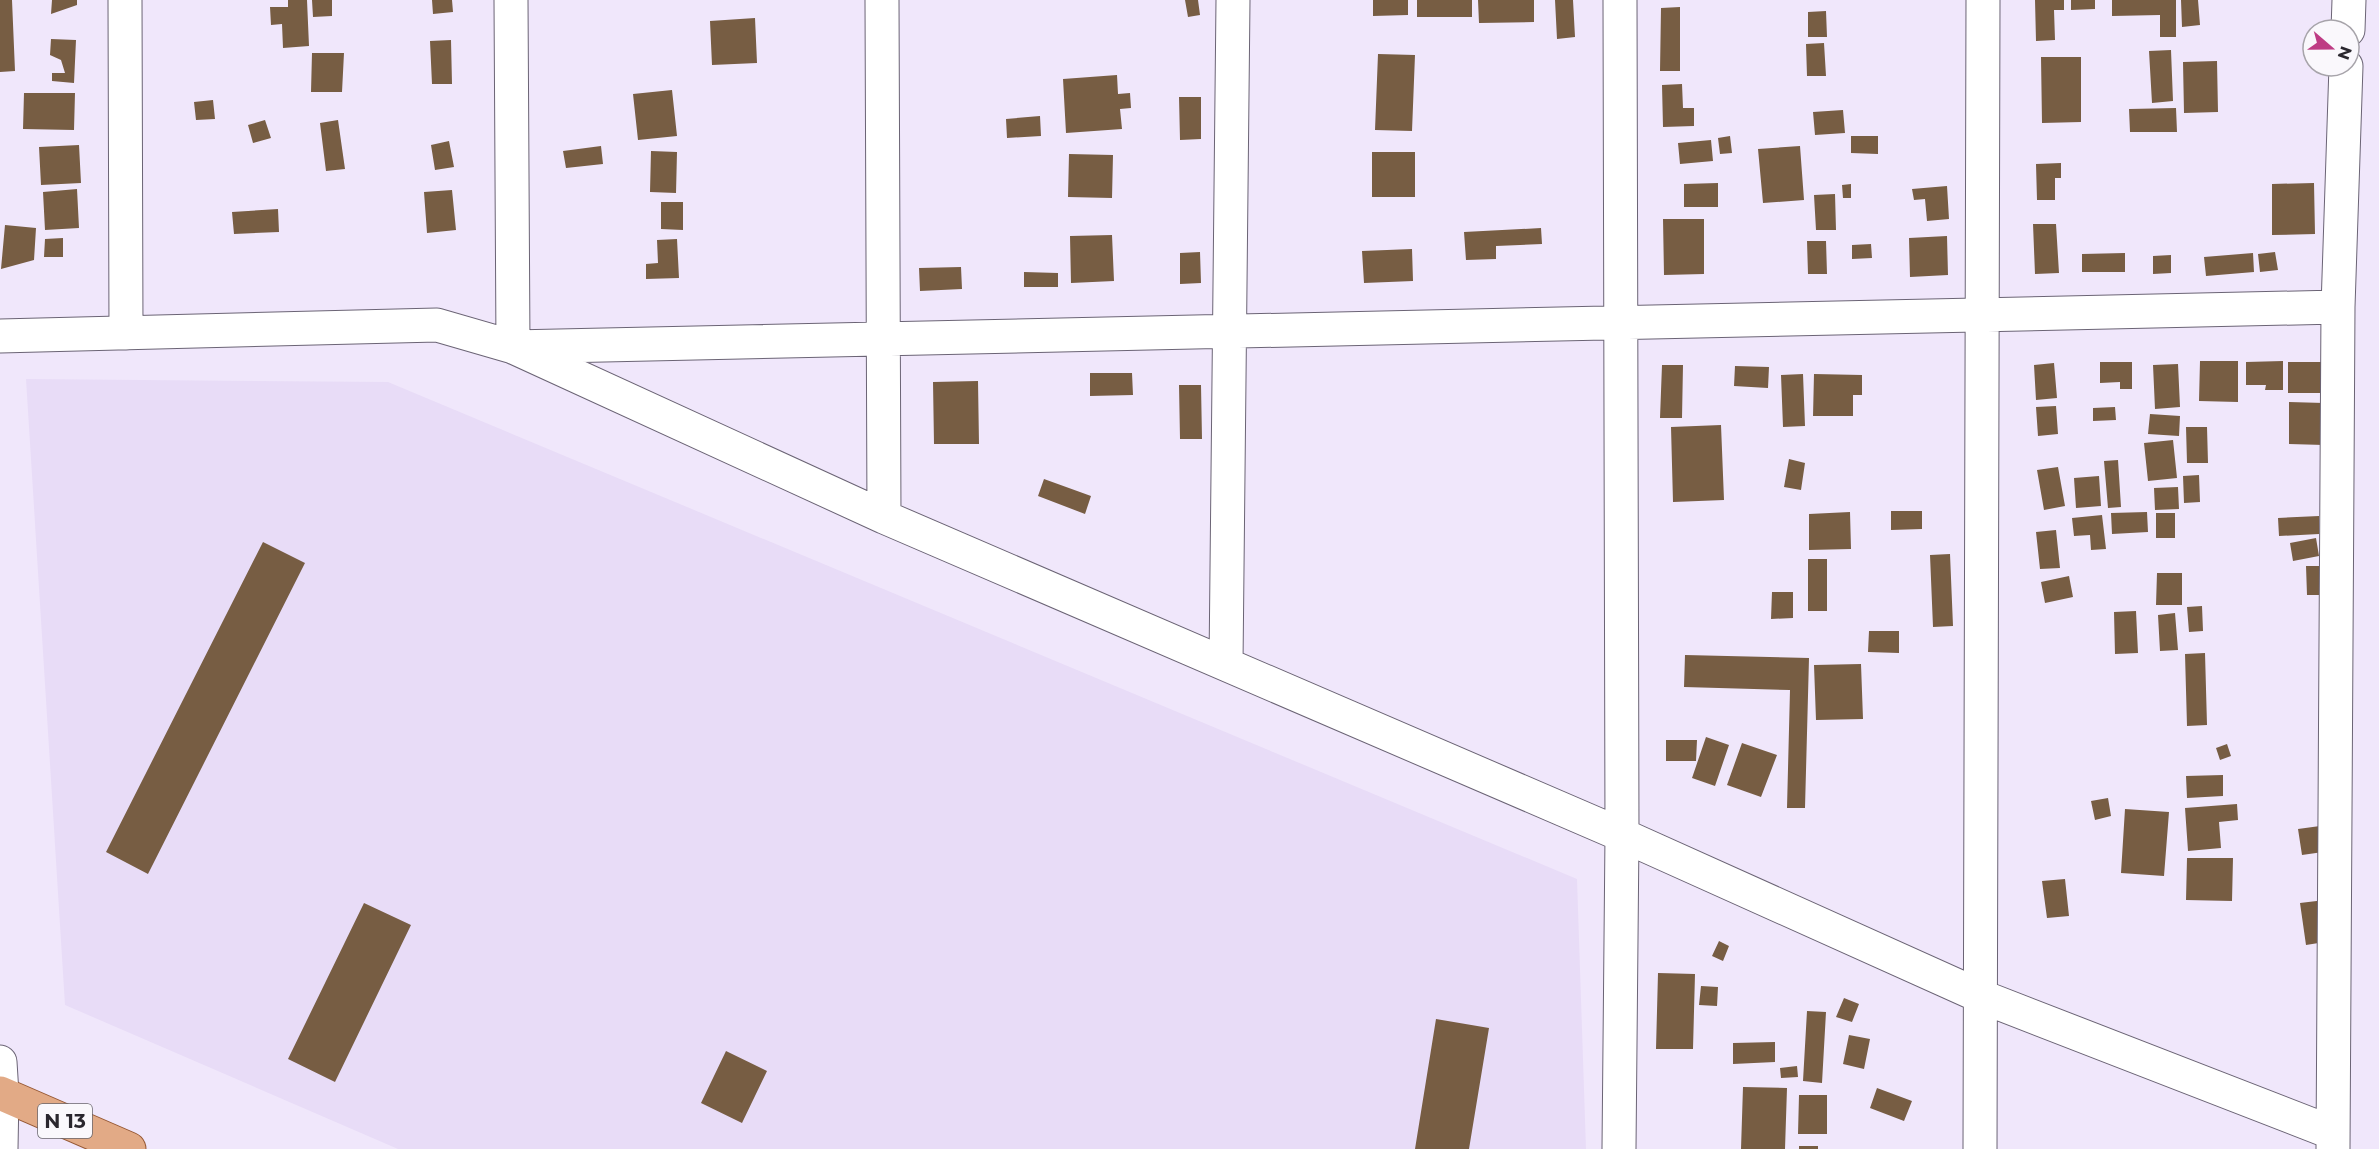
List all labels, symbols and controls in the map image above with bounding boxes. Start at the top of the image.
north arrow [2301,18,2361,78]
text: N [2333,44,2356,62]
road number: N 13 [38,1104,92,1138]

